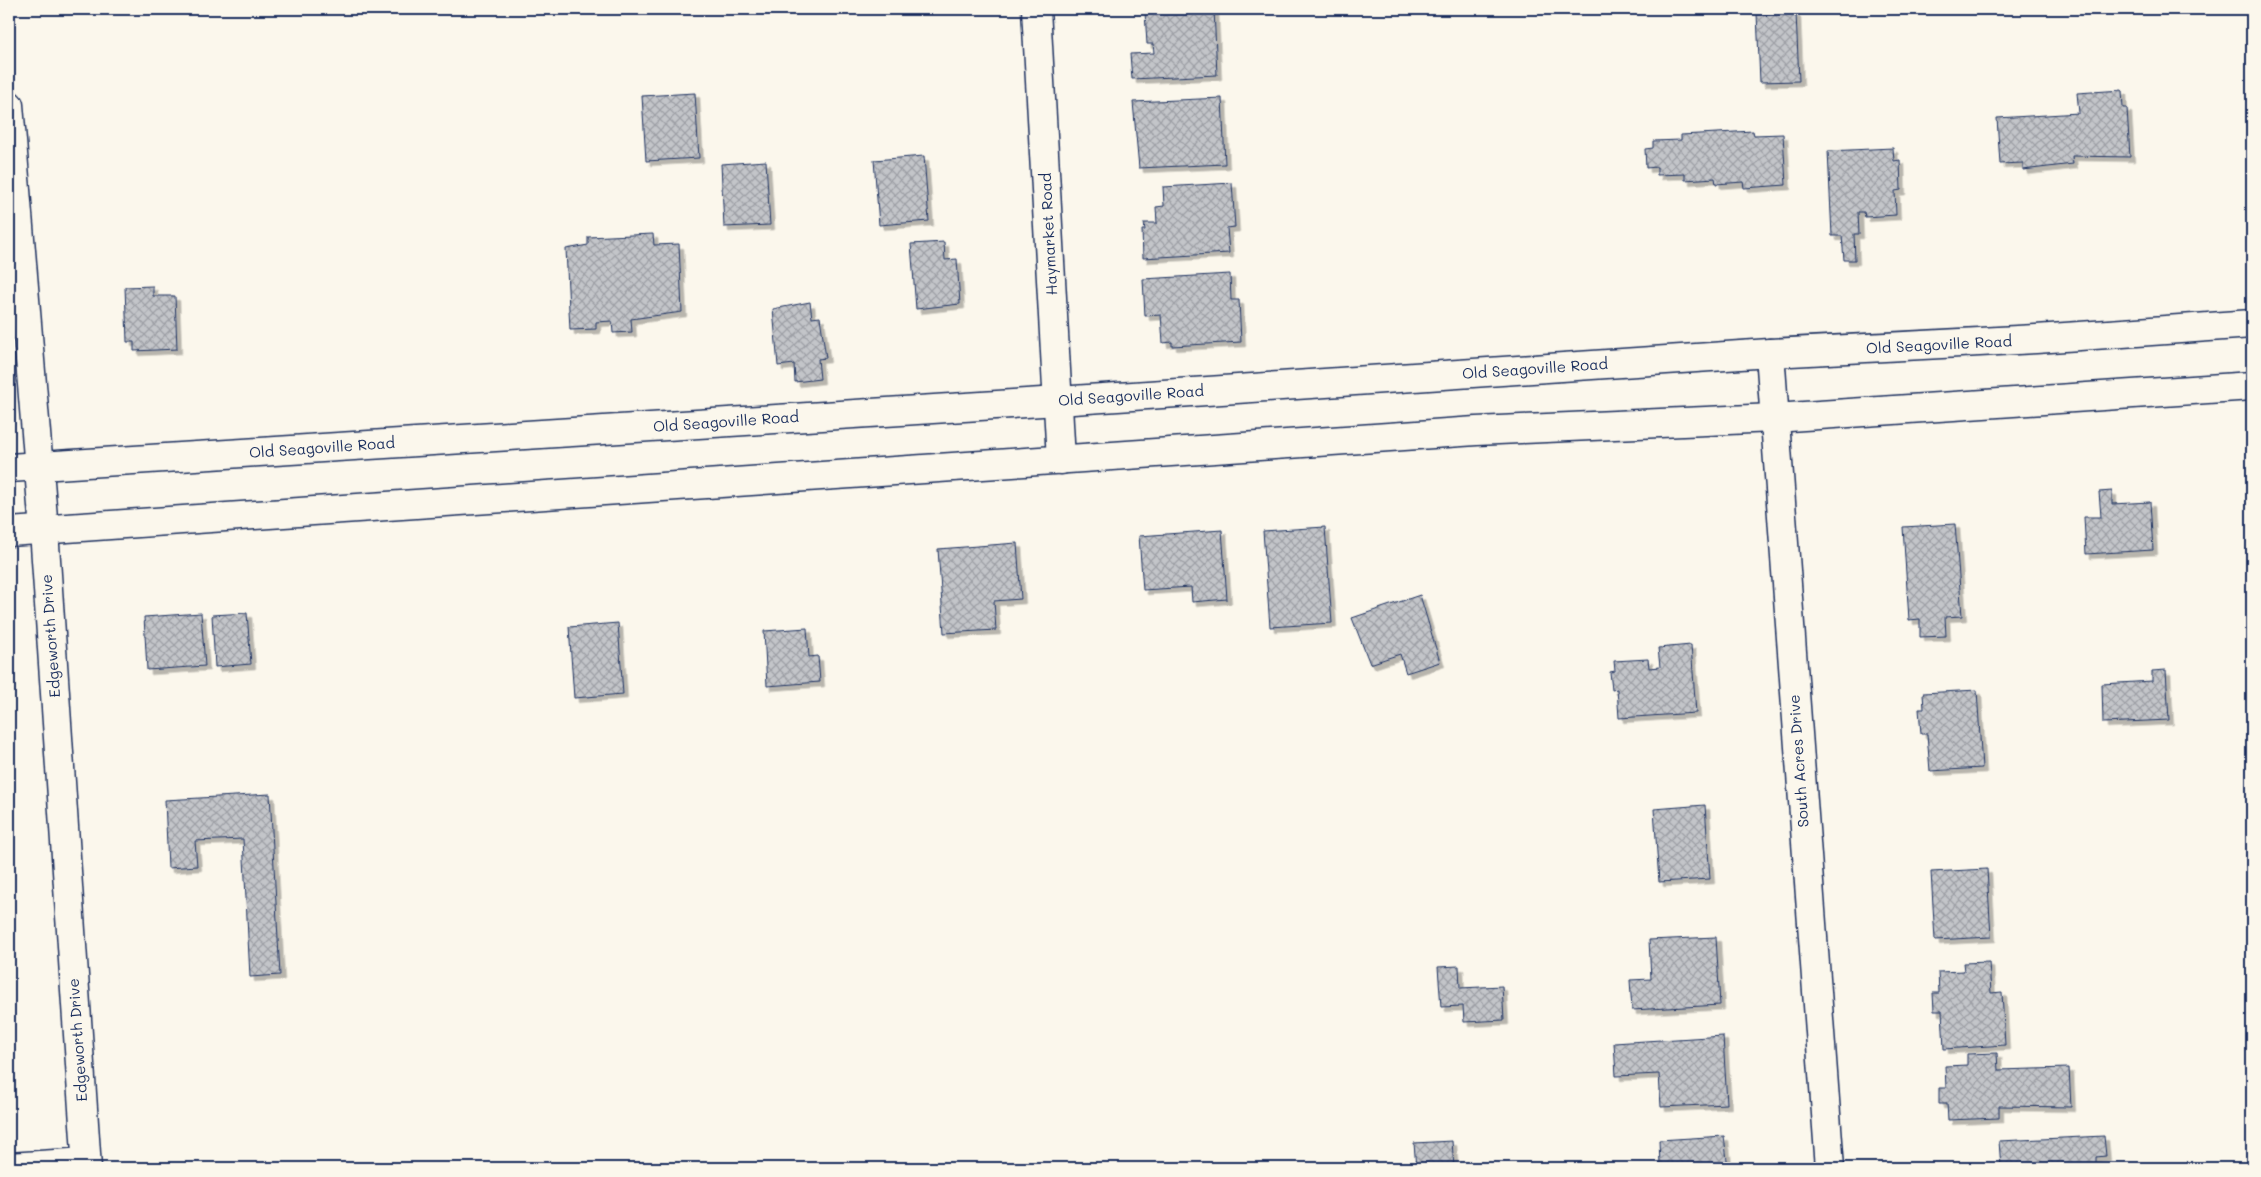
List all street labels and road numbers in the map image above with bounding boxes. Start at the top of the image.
street label: Haymarket Road [1035,172,1061,296]
street label: Old Seagoville Road [1865,330,2012,358]
street label: Old Seagoville Road [1461,353,1609,383]
street label: Old Seagoville Road [1057,380,1205,410]
street label: Old Seagoville Road [652,406,800,436]
street label: Old Seagoville Road [248,432,396,462]
street label: Edgeworth Drive [36,574,64,698]
street label: South Acres Drive [1783,694,1813,828]
street label: Edgeworth Drive [63,978,91,1102]

